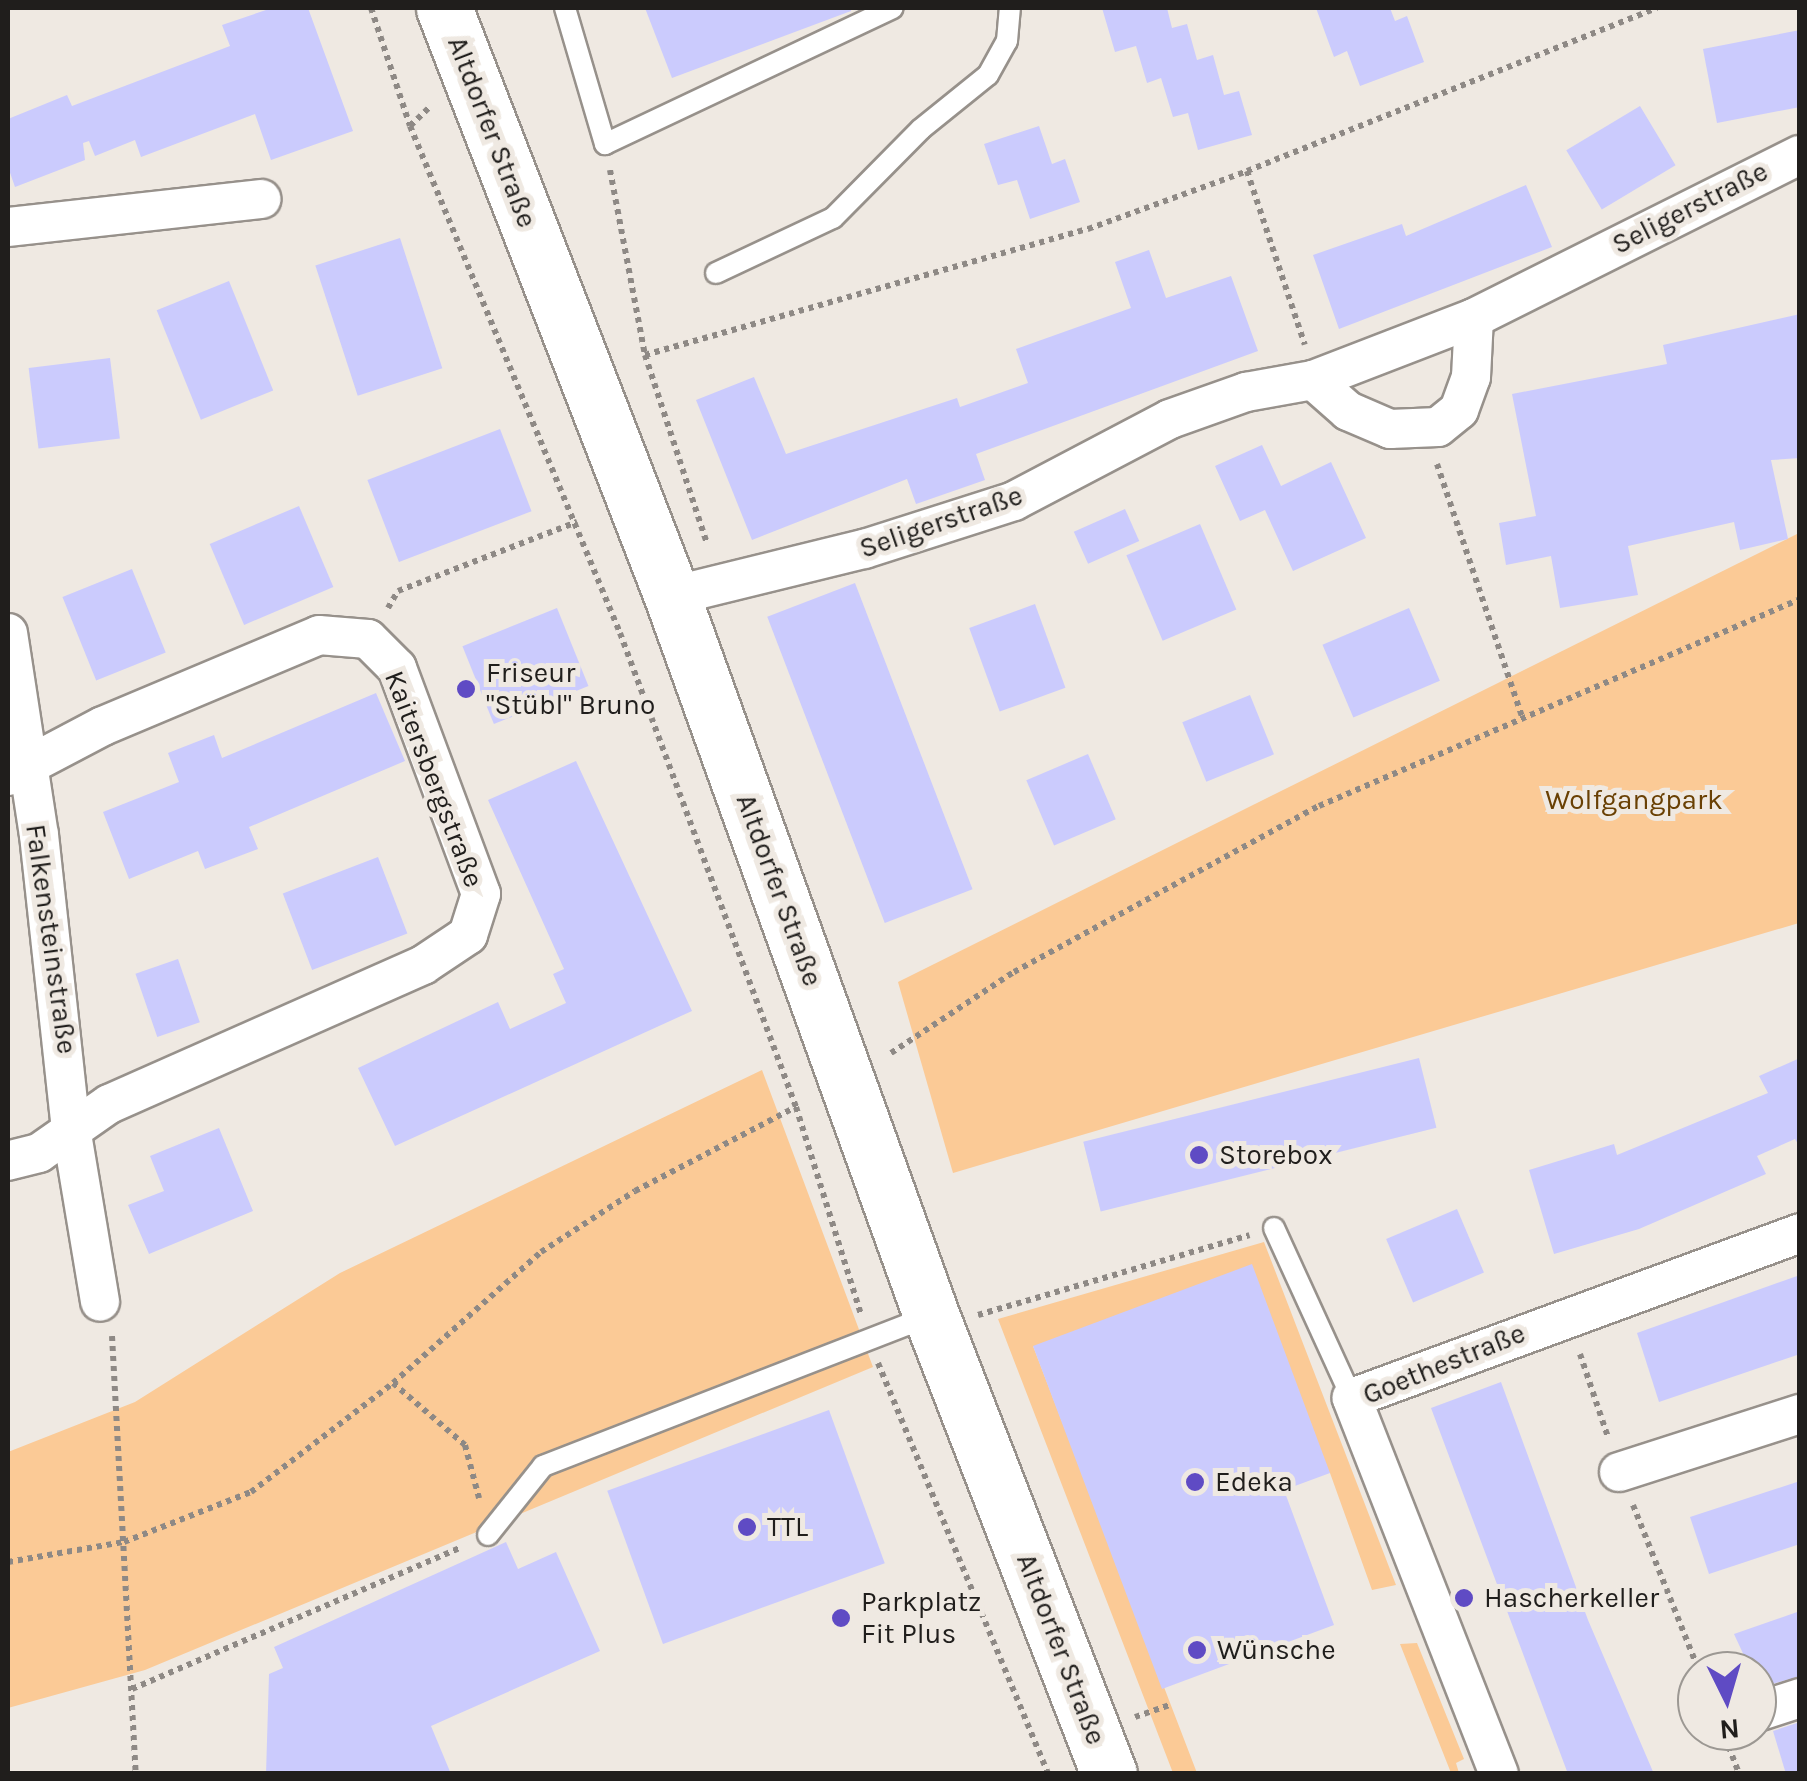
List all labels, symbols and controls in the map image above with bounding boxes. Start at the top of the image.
street label: Altdorfer Straße [440,32,544,232]
street label: Seligerstraße [1607,154,1773,262]
street label: Seligerstraße [855,478,1027,566]
place label: Friseur "Stübl" Bruno [486,656,655,722]
street label: Kaitersbergstraße [377,666,491,892]
marker: Friseur "Stübl" Bruno [455,678,477,700]
park label: Wolfgangpark [1545,783,1723,817]
street label: Altdorfer Straße [729,789,829,991]
street label: Falkensteinstraße [18,822,84,1056]
place label: Storebox [1219,1138,1332,1172]
marker: Storebox [1188,1144,1210,1166]
street label: Goethestraße [1358,1316,1530,1412]
place label: Edeka [1215,1465,1293,1499]
marker: Edeka [1184,1471,1206,1493]
place label: TTL [767,1510,808,1544]
marker: TTL [736,1516,758,1538]
street label: Altdorfer Straße [1009,1549,1113,1749]
place label: Hascherkeller [1484,1581,1659,1615]
place label: Parkplatz Fit Plus [861,1585,981,1651]
marker: Hascherkeller [1453,1587,1475,1609]
marker: Parkplatz Fit Plus [830,1607,852,1629]
place label: Wünsche [1217,1633,1336,1667]
marker: Wünsche [1186,1639,1208,1661]
north arrow [1677,1651,1777,1751]
text: N [1718,1712,1741,1747]

